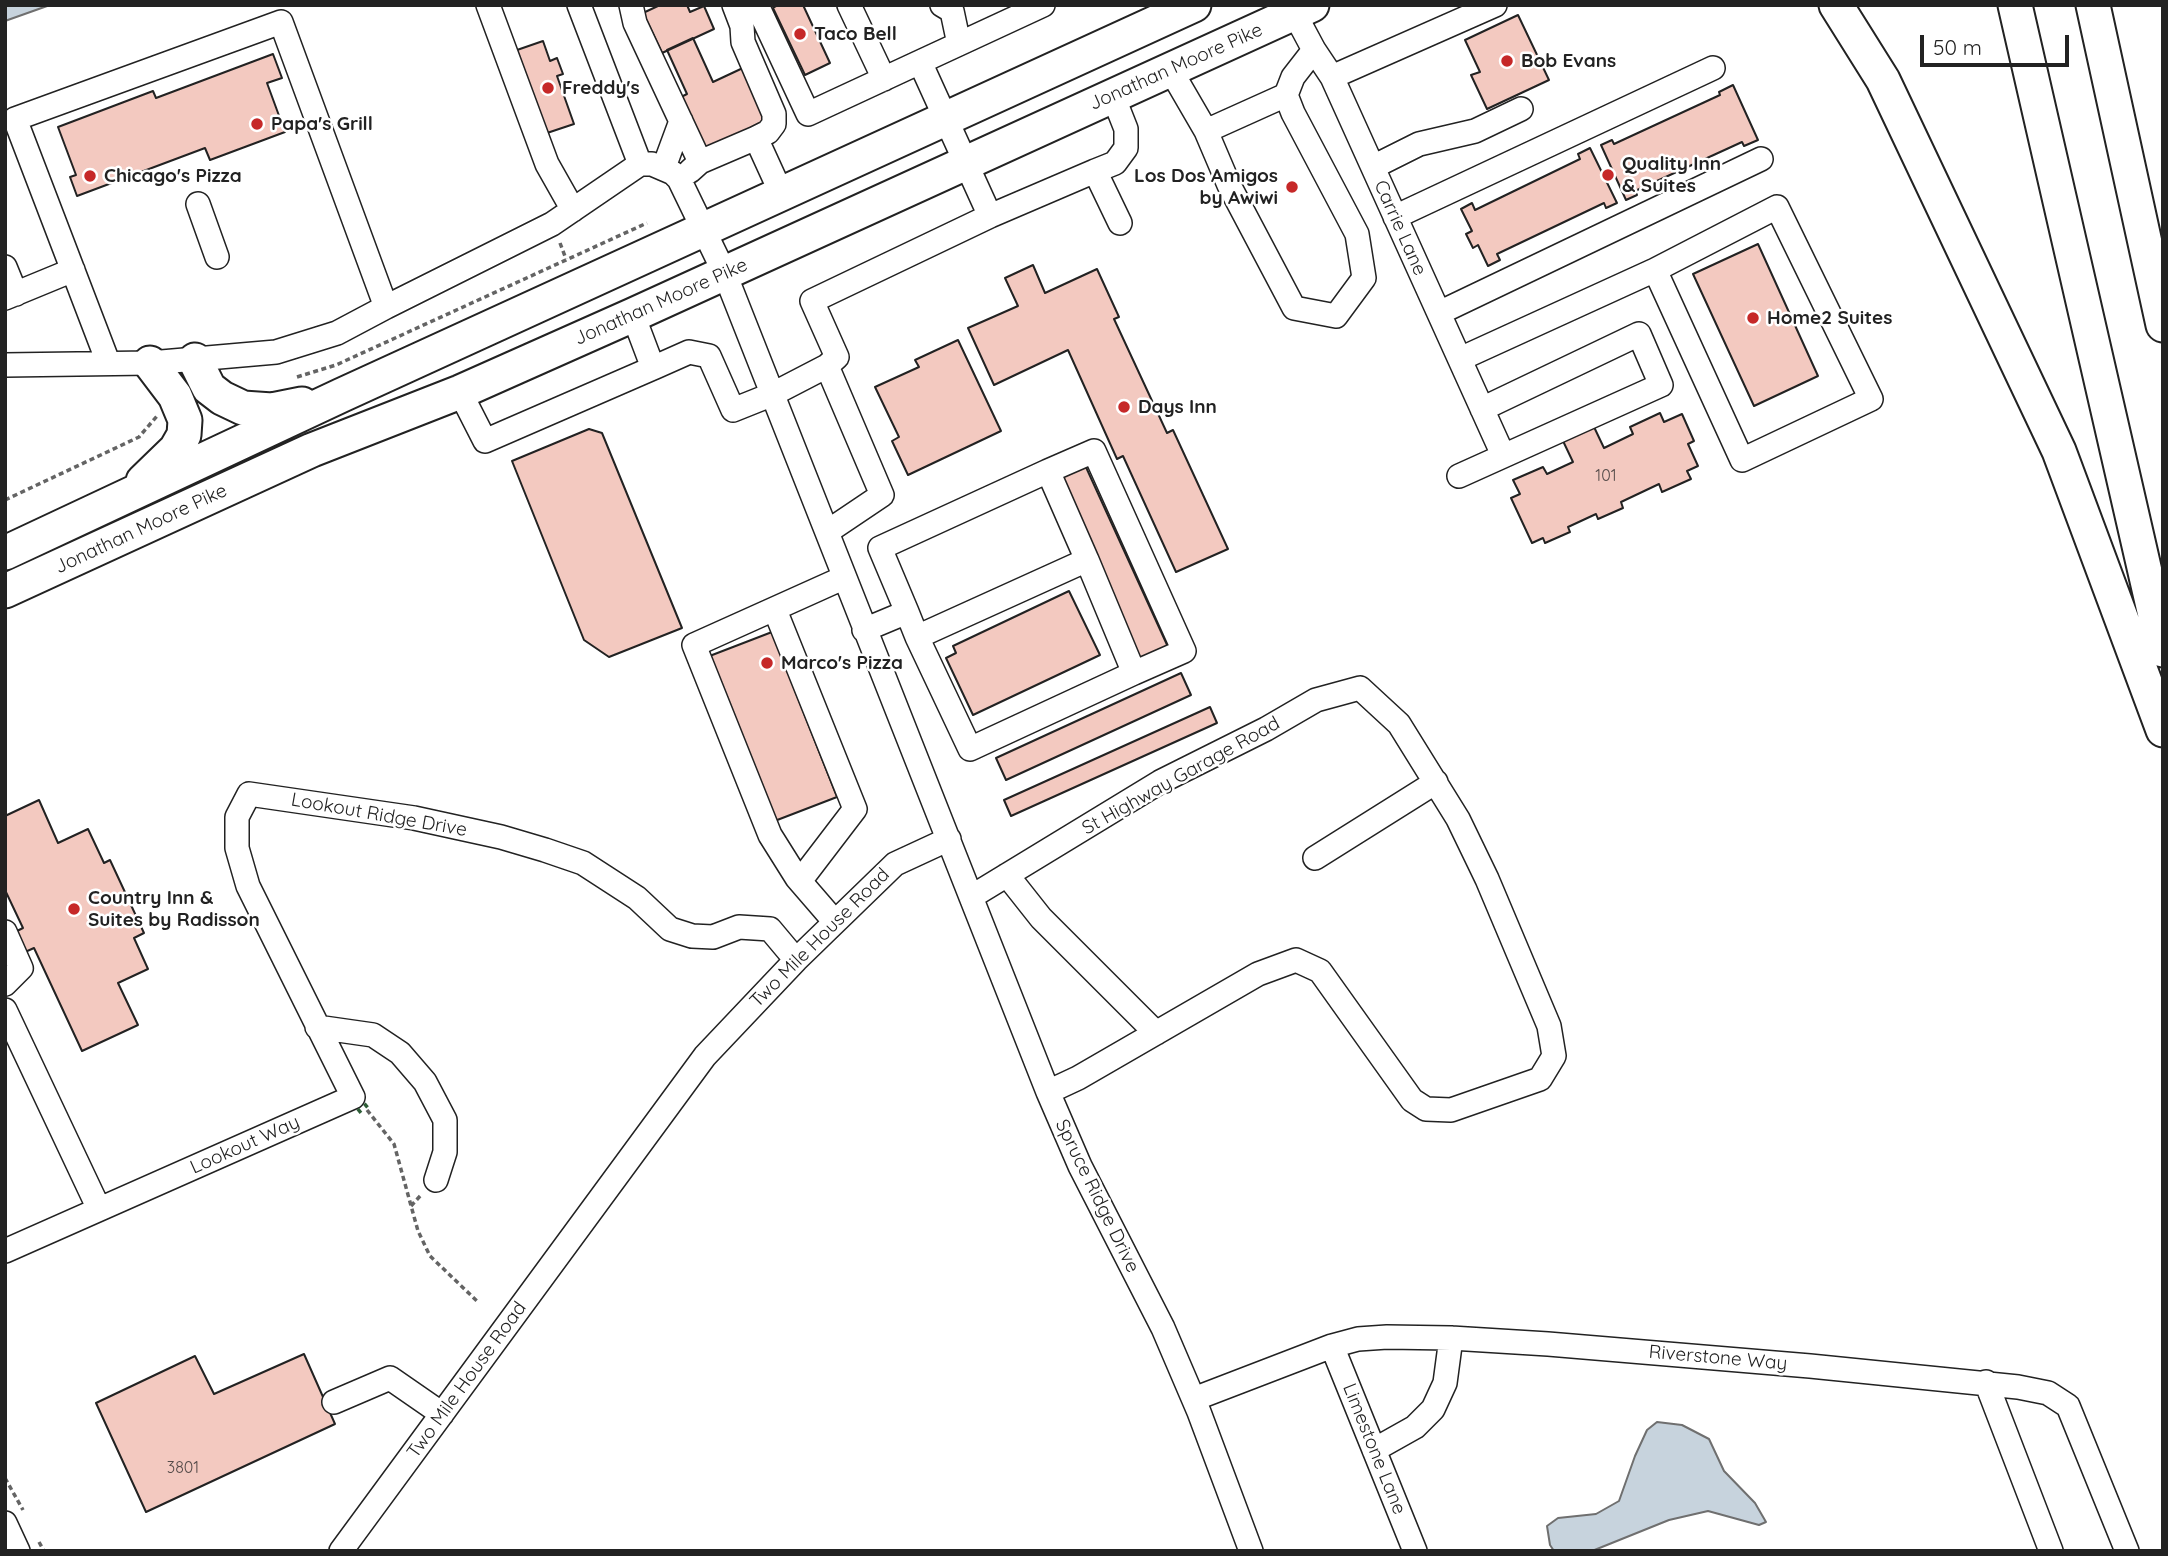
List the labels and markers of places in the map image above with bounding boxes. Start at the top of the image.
place label: Taco Bell [814,23,897,45]
marker: Taco Bell [792,26,808,42]
place label: Bob Evans [1521,50,1616,72]
marker: Bob Evans [1499,53,1515,69]
place label: Freddy's [562,77,640,99]
marker: Freddy's [540,80,556,96]
place label: Papa's Grill [271,113,373,135]
marker: Papa's Grill [249,116,265,132]
place label: Quality Inn & Suites [1622,153,1721,197]
place label: Chicago's Pizza [104,165,242,187]
place label: Los Dos Amigos by Awiwi [1134,165,1278,209]
marker: Quality Inn & Suites [1600,167,1616,183]
marker: Chicago's Pizza [82,168,98,184]
marker: Los Dos Amigos by Awiwi [1284,179,1300,195]
place label: Home2 Suites [1767,307,1892,329]
marker: Home2 Suites [1745,310,1761,326]
place label: Days Inn [1138,396,1217,418]
marker: Days Inn [1116,399,1132,415]
place label: Marco's Pizza [781,652,903,674]
marker: Marco's Pizza [759,655,775,671]
place label: Country Inn & Suites by Radisson [88,887,260,931]
marker: Country Inn & Suites by Radisson [66,901,82,917]

